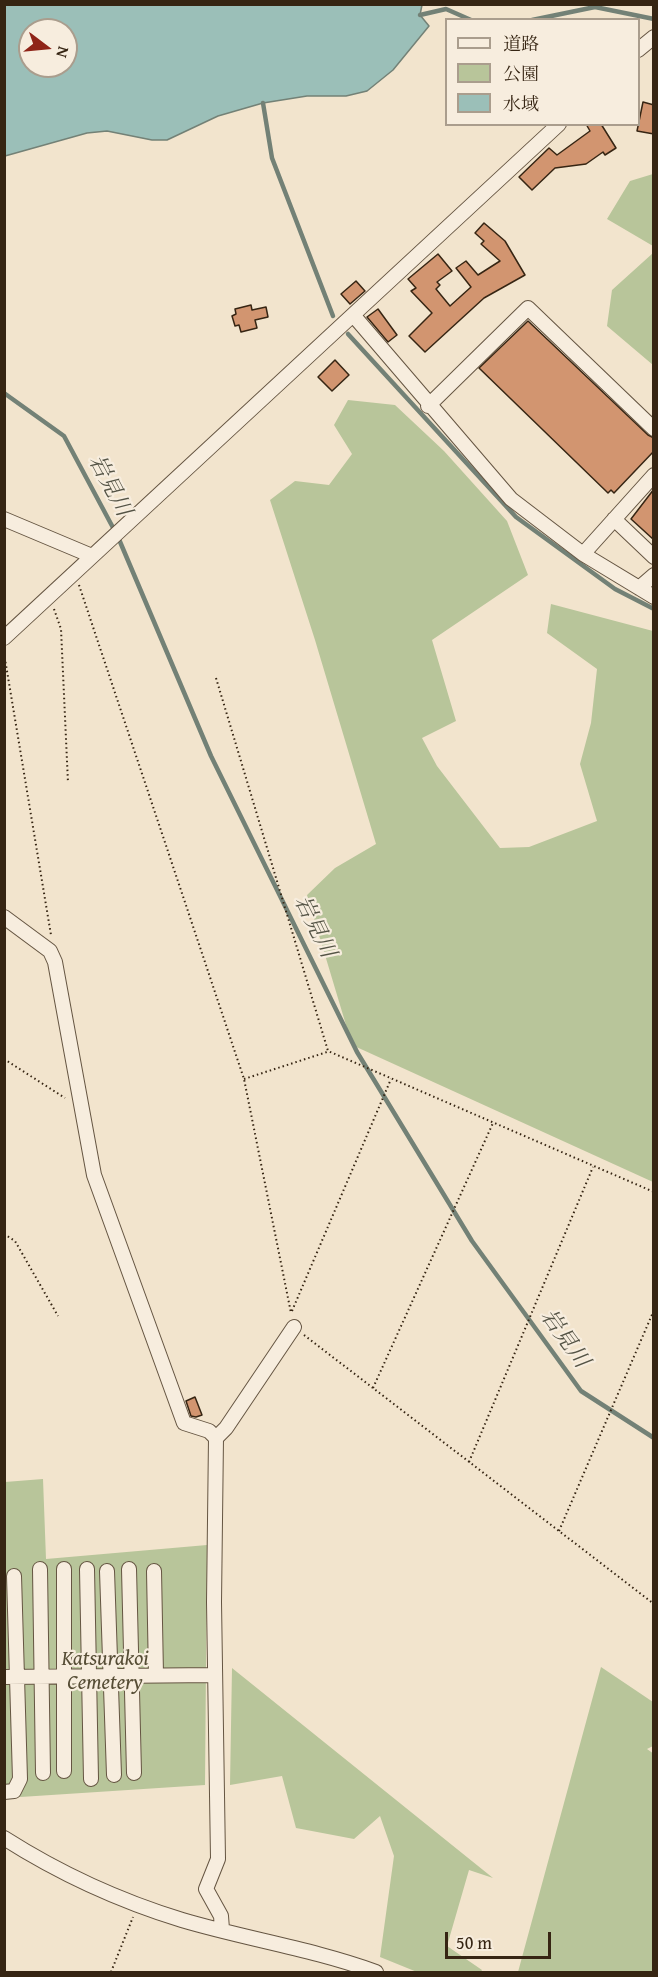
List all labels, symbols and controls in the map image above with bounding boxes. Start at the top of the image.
north arrow [18,18,78,78]
legend [445,18,640,126]
text: 道路 [503,30,539,57]
text: N [50,44,76,61]
text: 公園 [503,60,539,87]
text: 水域 [503,90,539,117]
water label: 岩見川 [82,451,136,521]
water label: 岩見川 [288,892,340,962]
water label: 岩見川 [534,1305,594,1373]
park label: Katsurakoi Cemetery [61,1647,149,1697]
scale bar [448,1920,554,1958]
text: 50 m [456,1929,492,1956]

